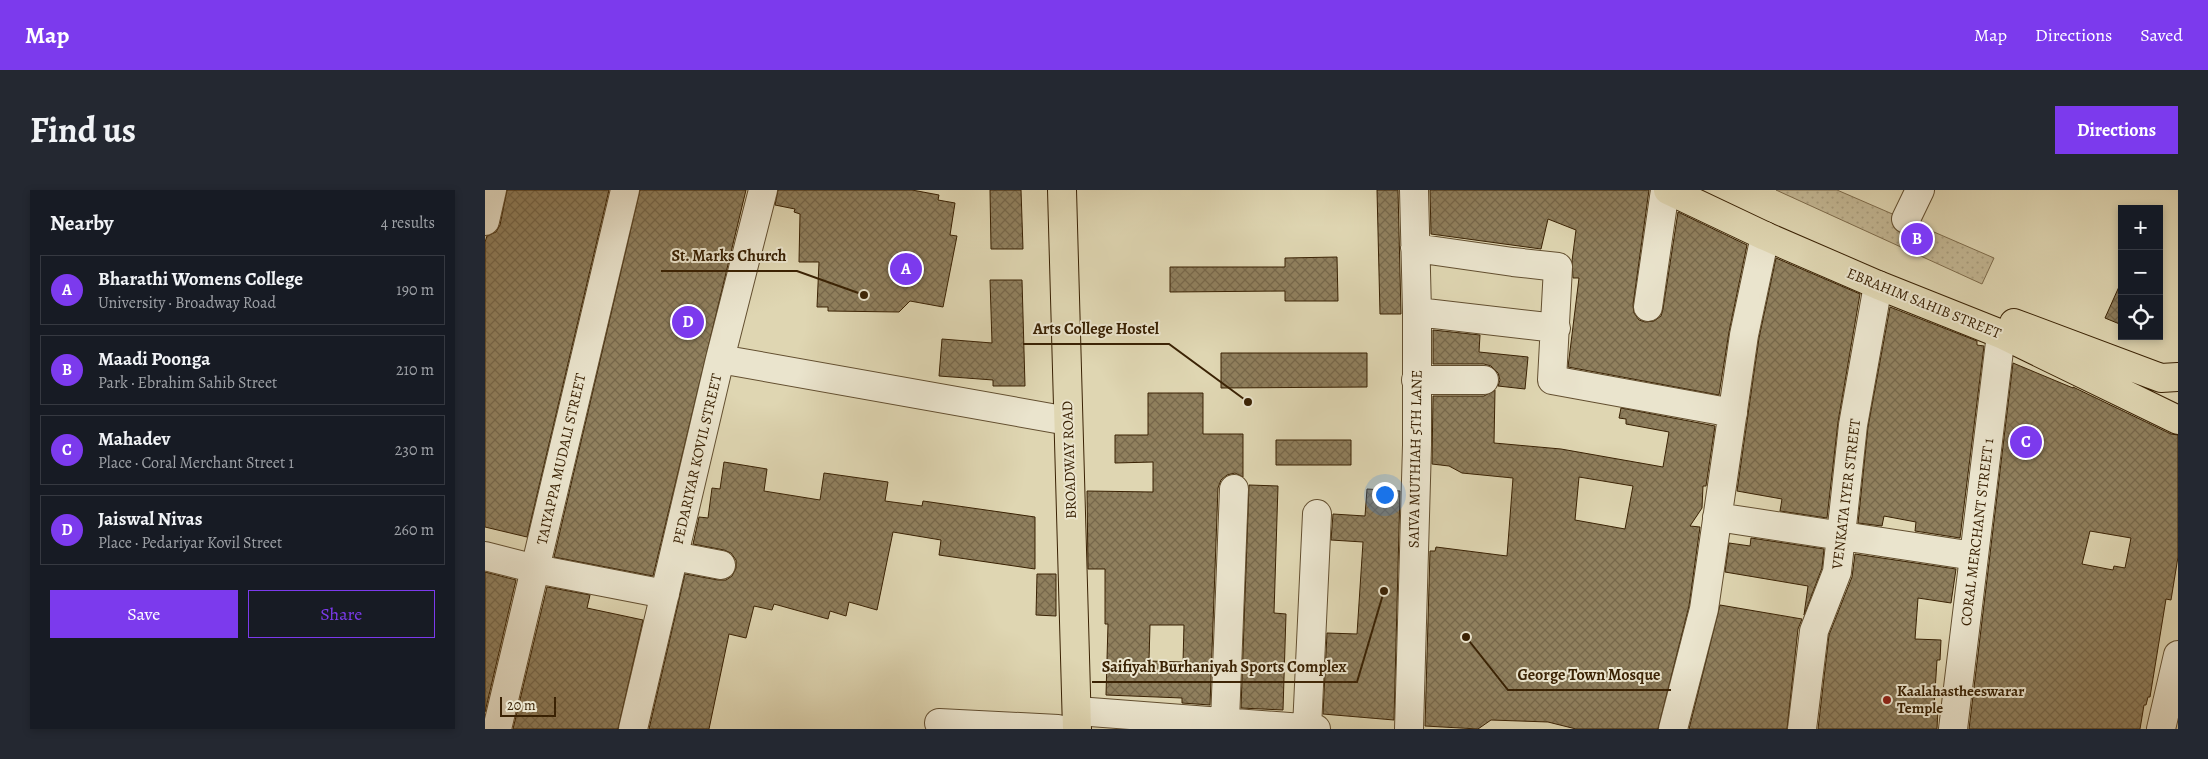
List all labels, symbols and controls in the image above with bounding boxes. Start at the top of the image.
text: Map [25,19,69,51]
text: Map [1974,23,2007,47]
text: Directions [2035,23,2112,47]
text: Saved [2140,23,2183,47]
text: Find us [30,106,136,154]
button: Directions [2055,106,2178,154]
map controls [2118,205,2163,340]
button: + [2118,205,2163,250]
text: Nearby [50,209,113,237]
text: 4 results [381,212,435,234]
pin: B [1901,220,1933,258]
callout: St. Marks Church [661,240,797,271]
text: St. Marks Church [671,245,787,267]
pin: A [890,250,922,288]
button: − [2118,250,2163,295]
street label: EBRAHIM SAHIB STREET [1844,263,2005,343]
text: Bharathi Womens College [98,266,303,292]
text: A [62,279,72,301]
text: 190 m [396,279,434,301]
text: University · Broadway Road [98,292,276,314]
button: locate [2118,295,2163,340]
pin: D [672,303,704,341]
callout: Arts College Hostel [1023,313,1169,344]
text: Arts College Hostel [1032,318,1160,340]
text: Maadi Poonga [98,346,210,372]
text: B [62,359,72,381]
text: 210 m [396,359,434,381]
street label: SAIVA MUTHIAH 5TH LANE [1403,370,1427,548]
street label: TAIYAPPA MUDALI STREET [532,371,591,547]
street label: PEDARIYAR KOVIL STREET [668,371,727,546]
text: Park · Ebrahim Sahib Street [98,372,277,394]
street label: BROADWAY ROAD [1057,401,1081,519]
street label: VENKATA IYER STREET [1827,417,1865,571]
pin: C [2010,423,2042,461]
text: Mahadev [98,426,170,452]
street label: CORAL MERCHANT STREET 1 [1956,437,1998,627]
text: C [62,439,72,461]
text: 230 m [395,439,434,461]
text: Place · Coral Merchant Street 1 [98,452,294,474]
your location [1372,482,1398,508]
text: Jaiswal Nivas [98,506,202,532]
text: D [61,519,73,541]
text: 260 m [394,519,434,541]
text: Place · Pedariyar Kovil Street [98,532,282,554]
button: Save [50,590,238,638]
button: Share [248,590,435,638]
callout: Saifiyah Burhaniyah Sports Complex [1092,651,1357,682]
text: Saifiyah Burhaniyah Sports Complex [1102,656,1346,678]
callout: George Town Mosque [1508,659,1671,690]
text: George Town Mosque [1517,664,1661,686]
place label: Kaalahastheeswarar Temple [1897,681,2025,718]
scale bar [500,694,556,717]
marker: Kaalahastheeswarar Temple [1881,694,1893,706]
text: 20 m [507,696,536,715]

